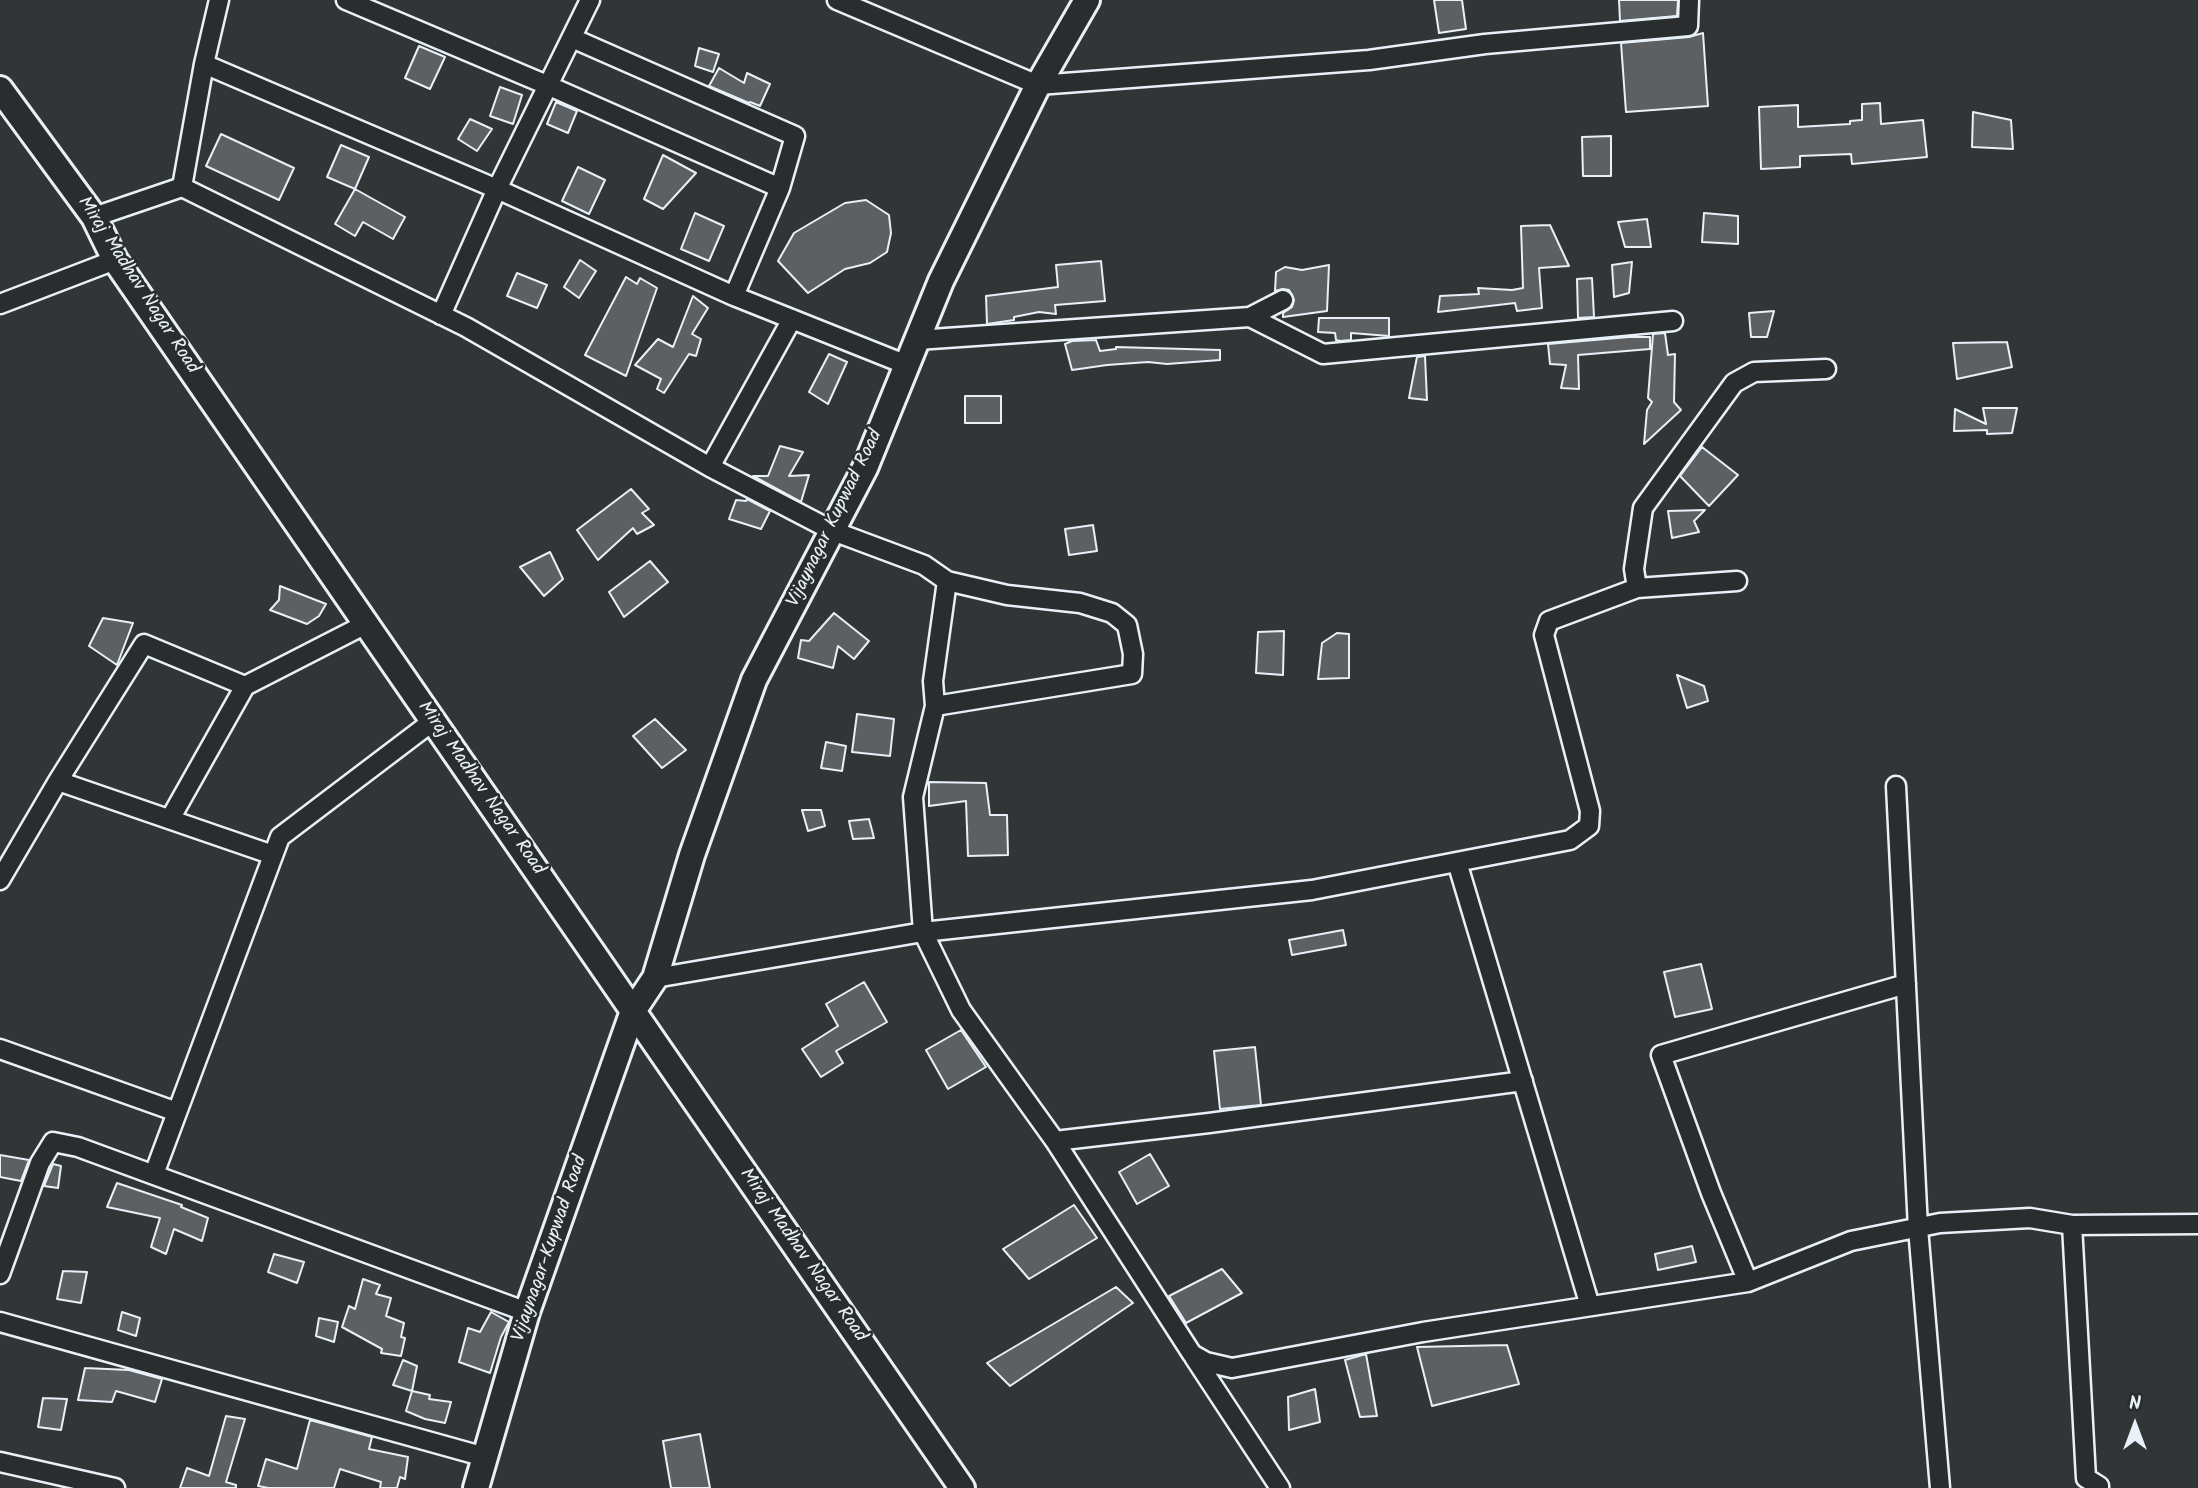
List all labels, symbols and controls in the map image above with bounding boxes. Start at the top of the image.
street label: Miraj Madhav Nagar Road [71,193,203,379]
street label: Vijaynagar Kupwad Road [783,427,889,611]
street label: Miraj Madhav Nagar Road [411,698,549,880]
street label: Vijaynagar-Kupwad Road [508,1153,594,1345]
street label: Miraj Madhav Nagar Road [733,1165,871,1347]
text: N [2129,1389,2141,1419]
north arrow [2100,1390,2170,1460]

